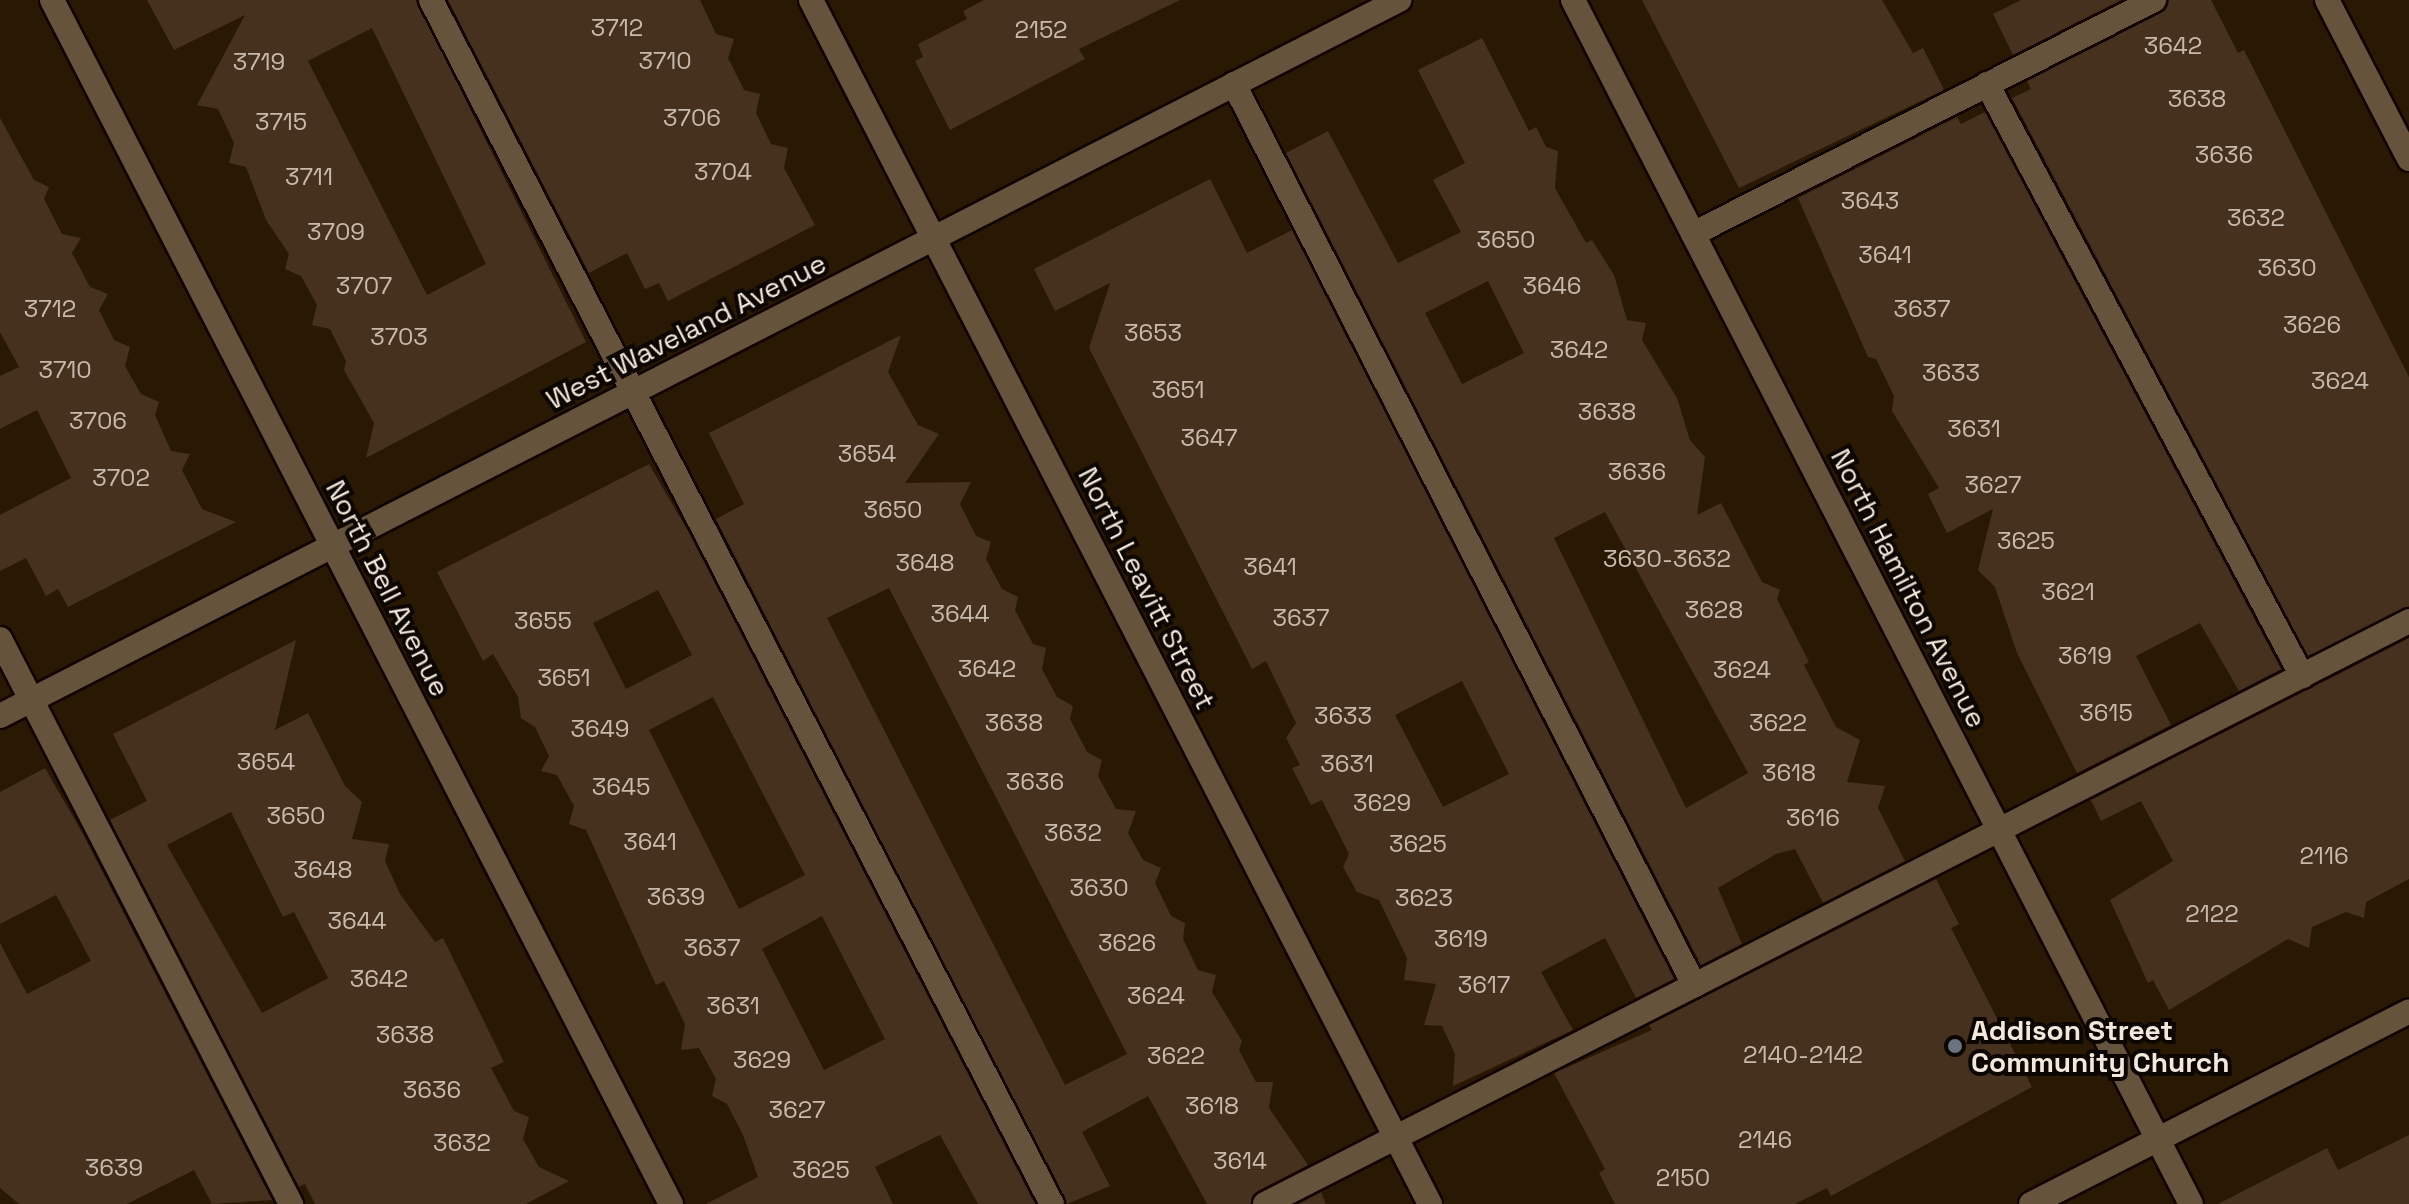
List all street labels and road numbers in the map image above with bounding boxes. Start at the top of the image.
street label: West Waveland Avenue [540,246,832,416]
street label: North Hamilton Avenue [1824,443,1994,733]
street label: North Leavitt Street [1071,461,1223,715]
street label: North Bell Avenue [319,474,457,702]

